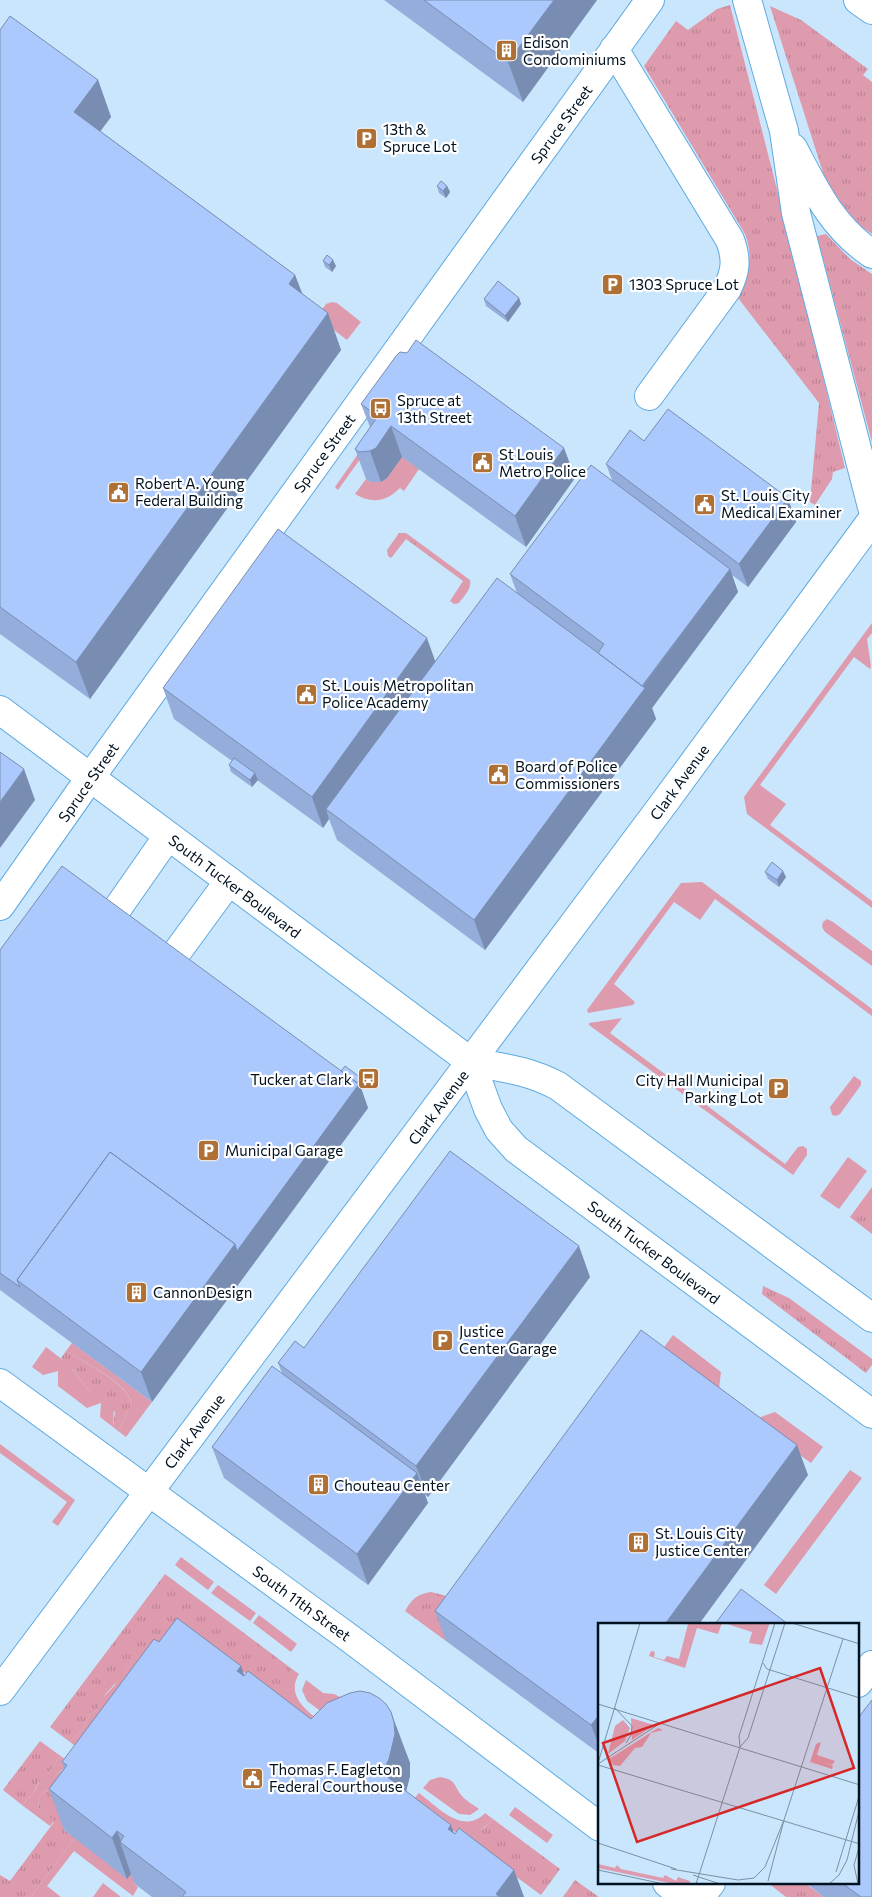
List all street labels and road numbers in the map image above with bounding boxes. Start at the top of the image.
street label: Spruce Street [526,81,596,167]
street label: Spruce Street [289,410,359,496]
street label: Spruce Street [54,739,122,825]
street label: Clark Avenue [646,741,712,823]
street label: South Tucker Boulevard [165,830,305,942]
street label: Clark Avenue [404,1066,472,1148]
street label: South Tucker Boulevard [584,1196,724,1308]
street label: Clark Avenue [160,1390,228,1472]
street label: South 11th Street [250,1561,354,1645]

